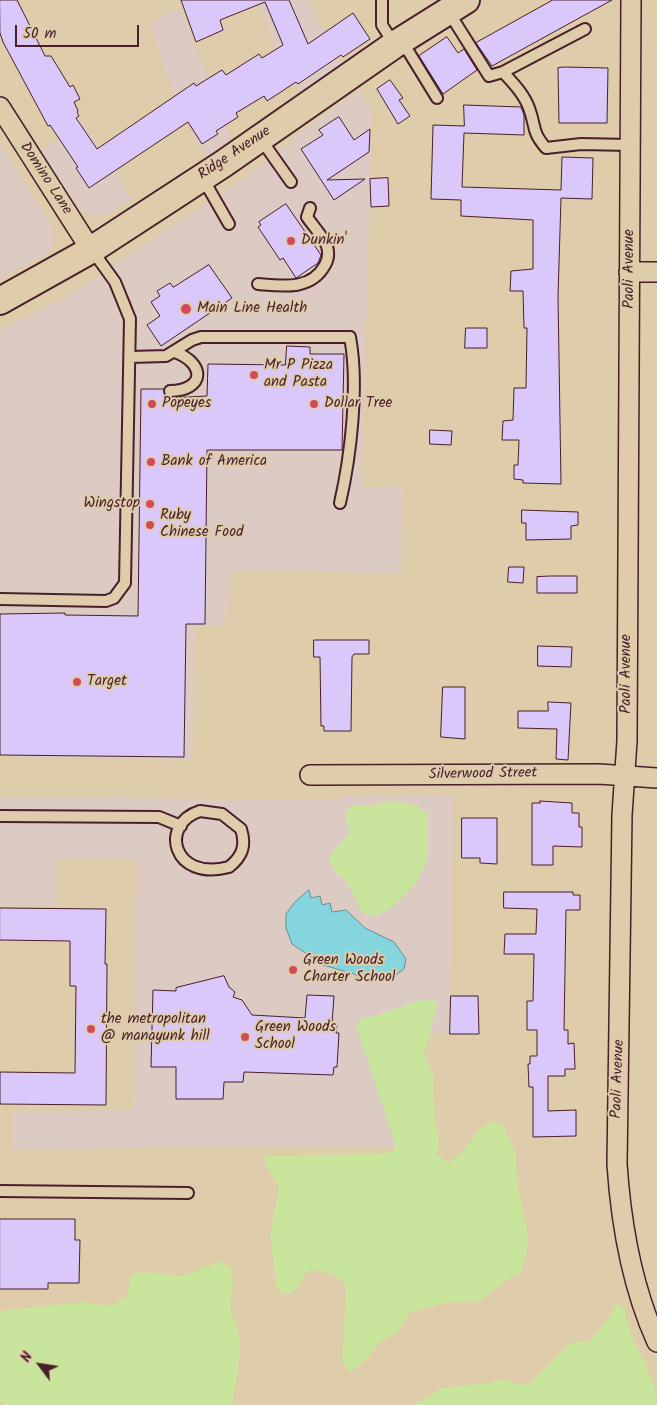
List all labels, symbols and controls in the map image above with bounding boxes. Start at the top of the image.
scale bar [18,15,141,47]
text: 50 m [23,22,57,46]
street label: Ridge Avenue [195,123,275,185]
street label: Domino Lane [15,139,75,219]
street label: Paoli Avenue [621,229,639,309]
place label: Dunkin' [301,232,347,250]
marker: Dunkin' [285,235,297,247]
place label: Main Line Health [197,300,307,318]
marker: Main Line Health [179,302,193,316]
place label: Mr P Pizza and Pasta [264,357,333,392]
marker: Mr P Pizza and Pasta [248,369,260,381]
place label: Popeyes [162,395,211,413]
place label: Dollar Tree [324,395,392,413]
marker: Popeyes [146,398,158,410]
marker: Dollar Tree [308,398,320,410]
place label: Bank of America [161,453,267,471]
marker: Bank of America [145,456,157,468]
place label: Wingstop [83,495,140,513]
marker: Wingstop [144,498,156,510]
place label: Ruby Chinese Food [160,507,243,542]
marker: Ruby Chinese Food [144,519,156,531]
street label: Paoli Avenue [618,634,636,714]
place label: Target [87,673,127,691]
marker: Target [71,676,83,688]
street label: Silverwood Street [429,765,537,785]
place label: Green Woods Charter School [303,952,396,987]
marker: Green Woods Charter School [287,964,299,976]
place label: the metropolitan @ manayunk hill [101,1011,210,1046]
place label: Green Woods School [255,1019,336,1054]
marker: the metropolitan @ manayunk hill [85,1023,97,1035]
marker: Green Woods School [239,1031,251,1043]
street label: Paoli Avenue [609,1039,629,1119]
north arrow [15,1340,65,1390]
text: N [15,1348,39,1367]

